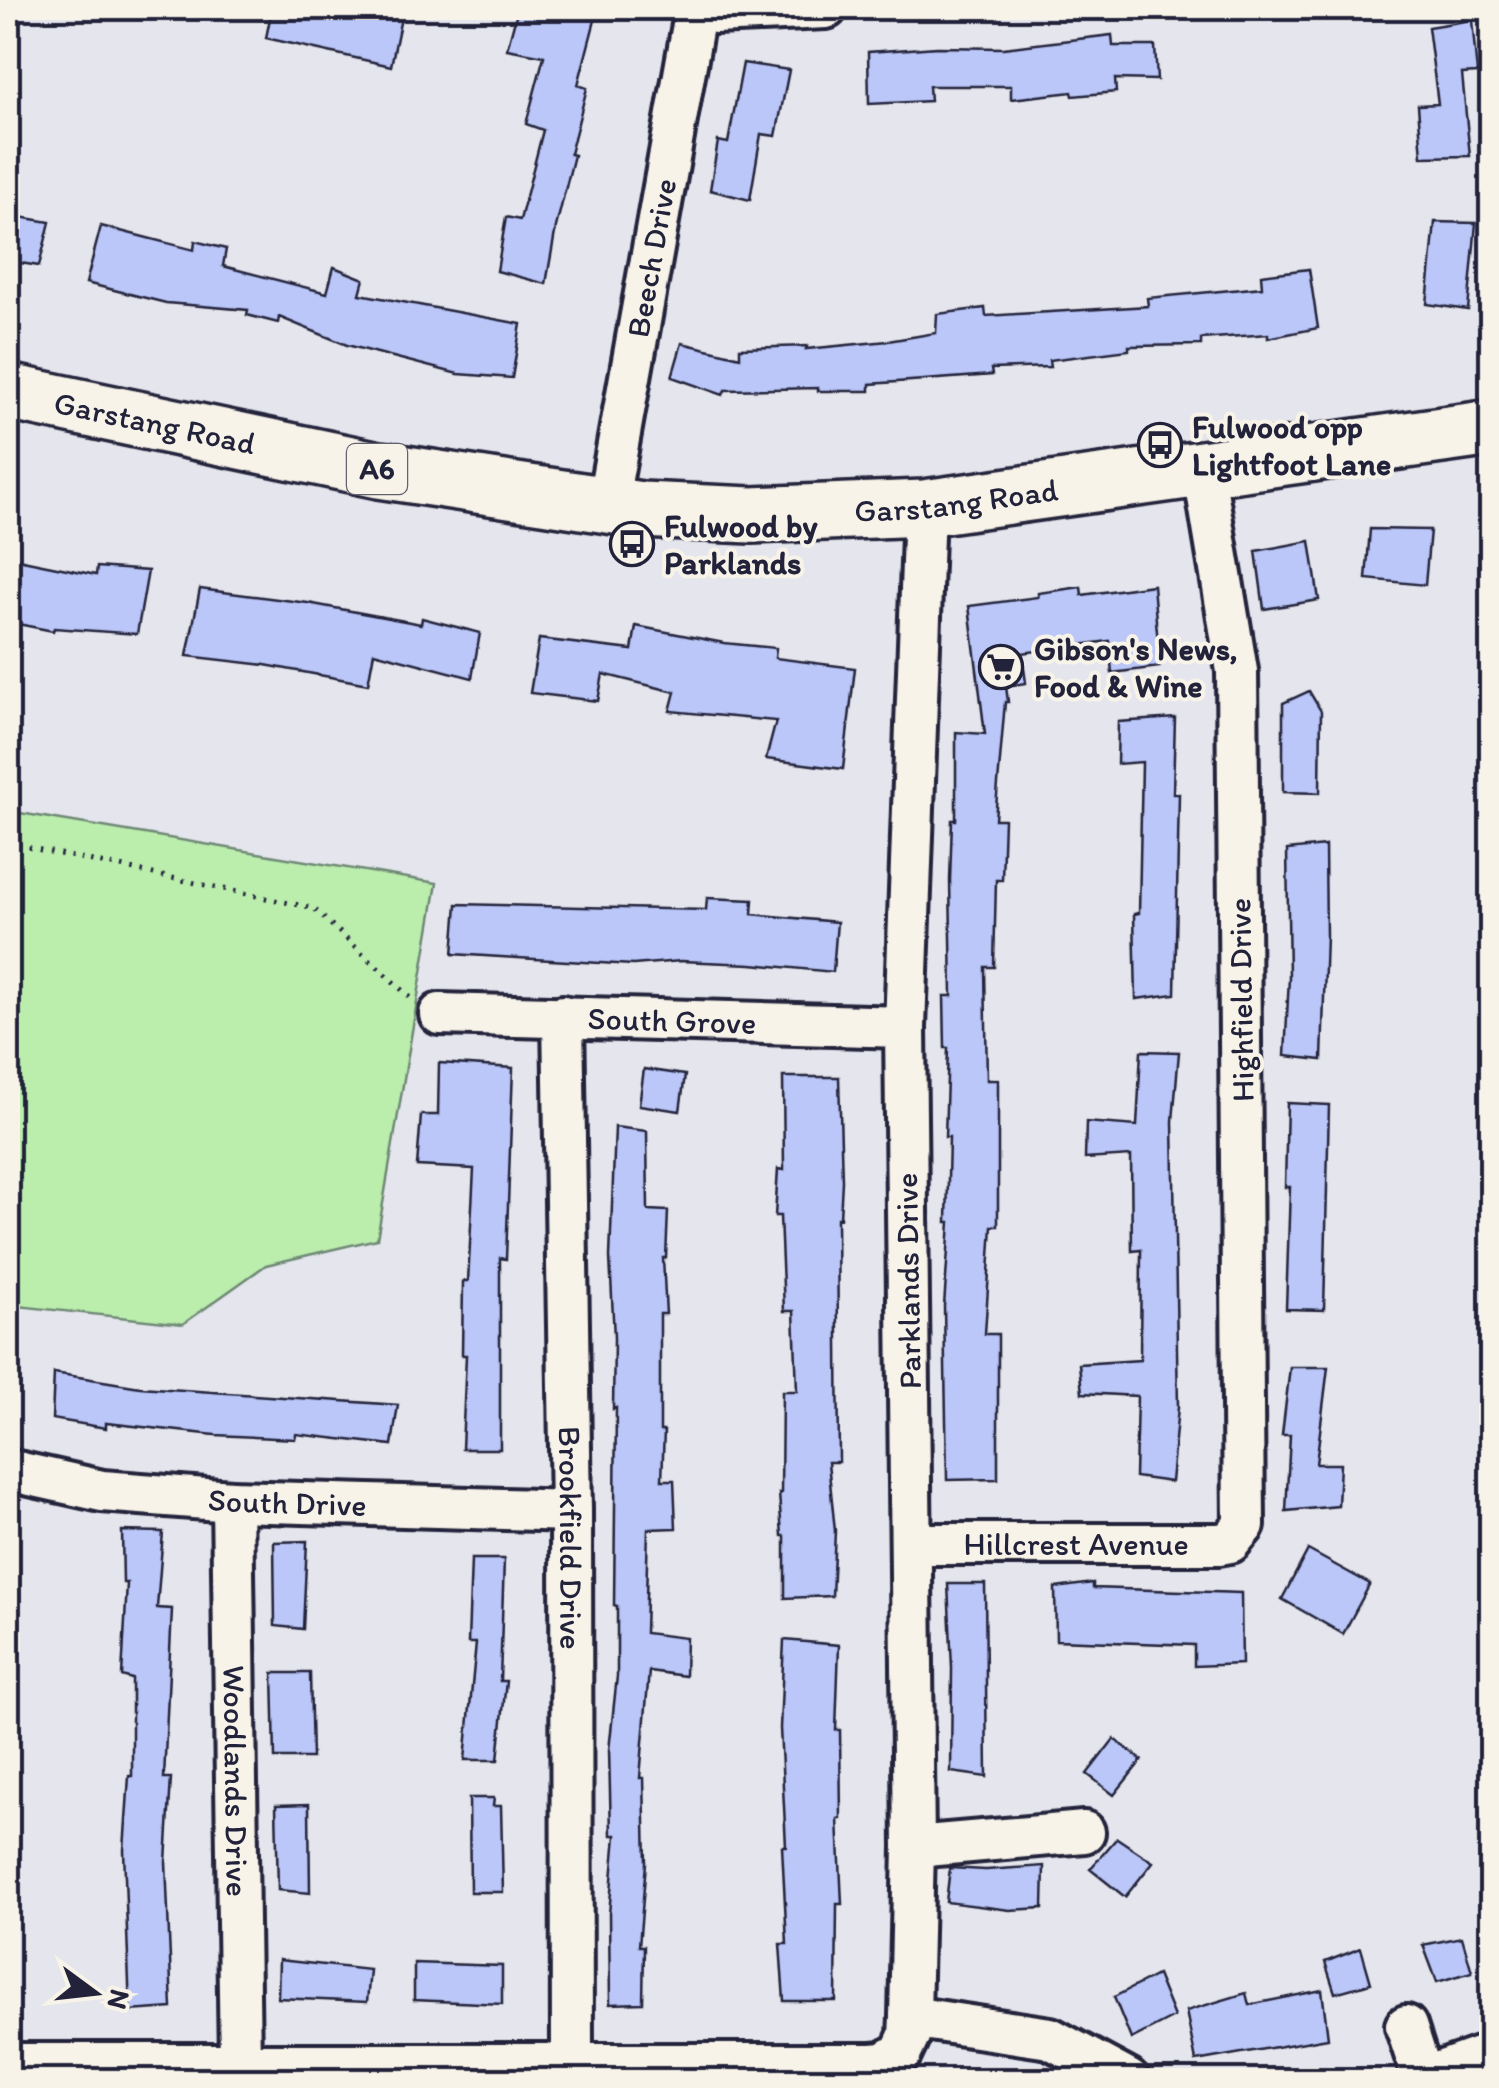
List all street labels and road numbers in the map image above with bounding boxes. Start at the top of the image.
street label: Beech Drive [618,175,684,340]
street label: Garstang Road [51,383,259,463]
road number: A6 [347,444,407,494]
street label: Garstang Road [853,470,1060,530]
street label: Highfield Drive [1220,898,1262,1102]
street label: South Grove [587,999,757,1042]
street label: Parklands Drive [887,1172,929,1390]
street label: Brookfield Drive [551,1426,590,1650]
street label: South Drive [207,1480,367,1524]
street label: Hillcrest Avenue [963,1525,1189,1563]
street label: Woodlands Drive [215,1665,257,1897]

